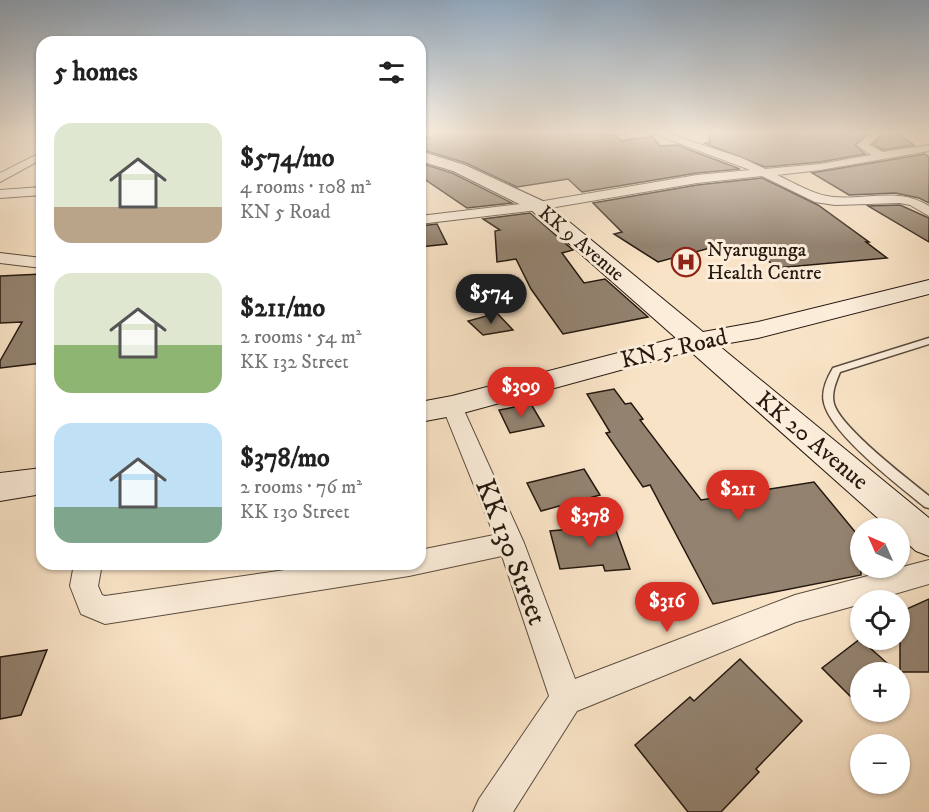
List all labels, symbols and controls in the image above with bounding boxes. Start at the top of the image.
text: 5 homes [54,56,138,89]
icon: filters [375,56,408,89]
text: $574/mo [240,142,335,175]
icon: home [102,147,174,219]
text: 4 rooms · 108 m² [240,175,371,200]
text: KN 5 Road [240,200,330,225]
street label: KK 9 Avenue [533,201,629,287]
place label: Nyarugunga Health Centre [707,238,821,286]
hospital icon: Nyarugunga Health Centre [670,246,702,278]
pin: $574 [455,274,527,325]
text: $574 [470,281,512,306]
text: $211/mo [240,292,325,325]
icon: home [102,297,174,369]
street label: KN 5 Road [618,322,730,376]
text: 2 rooms · 54 m² [240,325,362,350]
text: KK 132 Street [240,350,349,375]
pin: $309 [485,367,557,418]
text: $309 [501,374,541,399]
street label: KK 20 Avenue [750,385,875,497]
text: $378/mo [240,442,330,475]
icon: home [102,447,174,519]
pin: $211 [702,470,774,521]
street label: KK 130 Street [467,474,555,630]
text: 2 rooms · 76 m² [240,475,362,500]
text: $211 [720,477,756,502]
pin: $378 [554,497,626,548]
text: KK 130 Street [240,500,350,525]
text: $378 [571,504,609,529]
north arrow [850,518,910,578]
map controls [850,518,910,794]
pin: $316 [631,582,703,633]
text: $316 [649,589,685,614]
button: locate [850,590,910,650]
button: + [850,662,910,722]
button: − [850,734,910,794]

